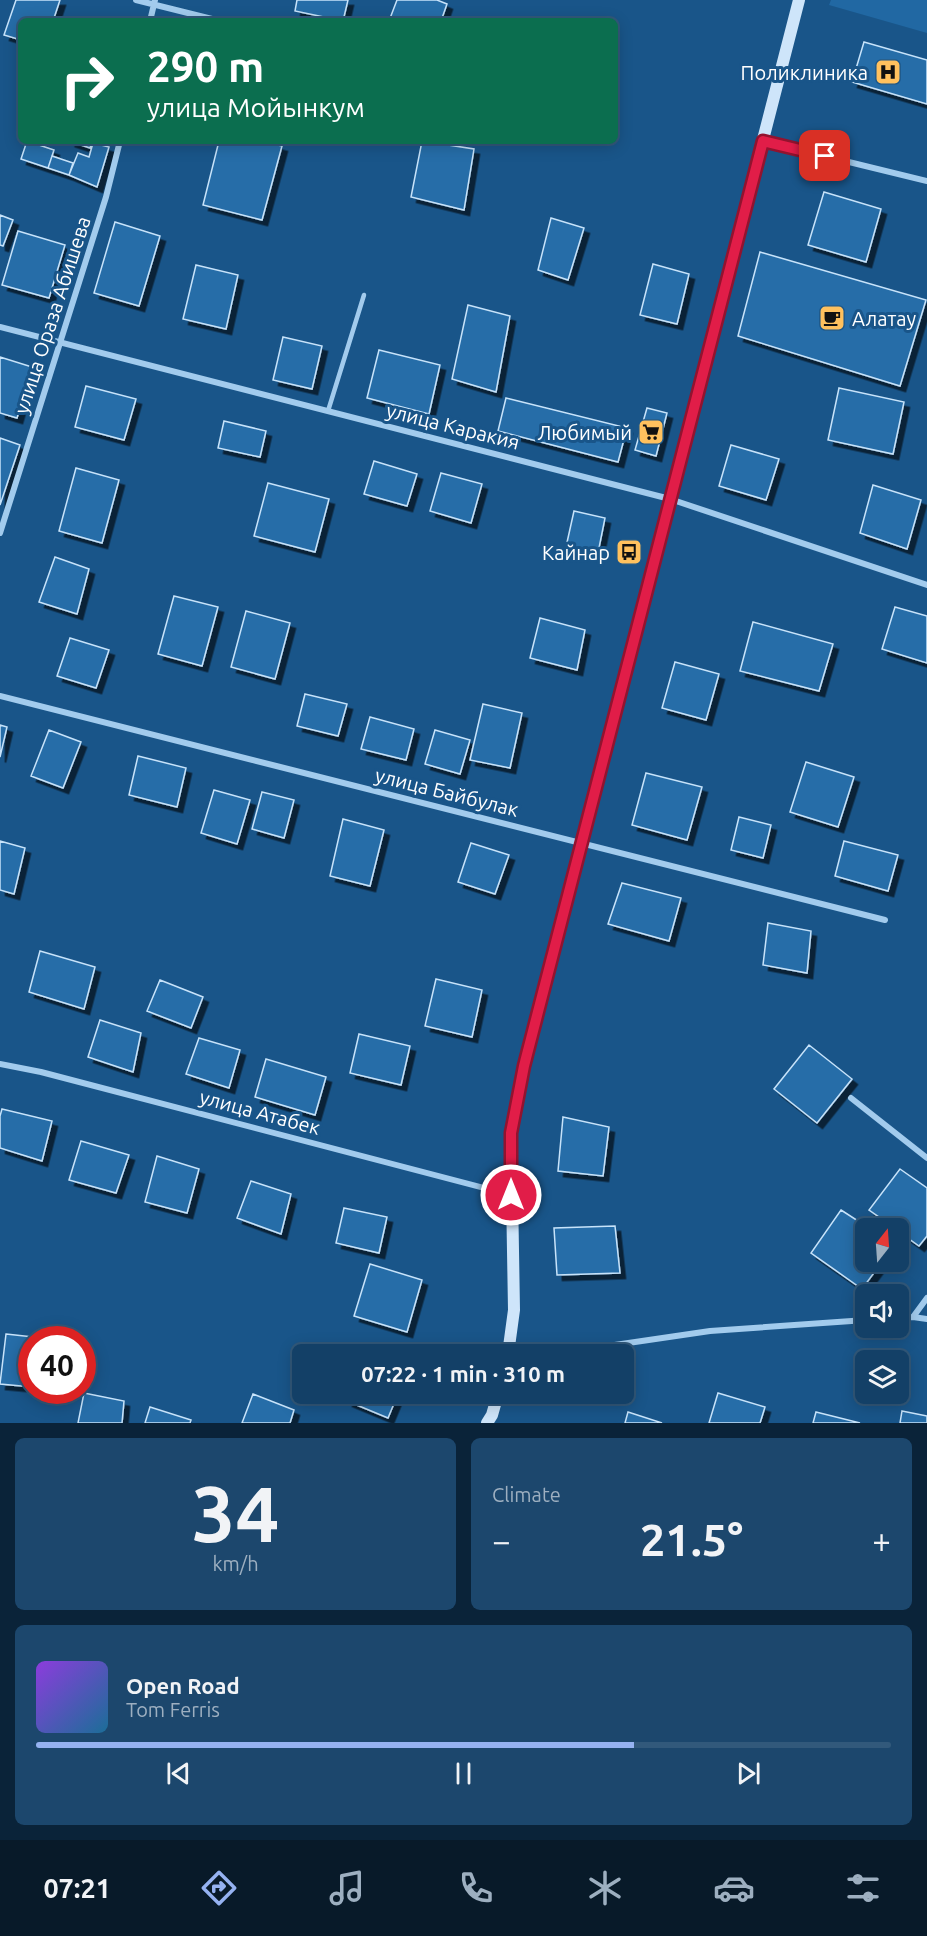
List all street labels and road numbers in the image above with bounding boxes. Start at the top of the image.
street label: улица Ораза Абишева [9,213,95,417]
street label: улица Каракия [384,398,522,454]
street label: улица Байбулак [373,763,521,821]
street label: улица Атабек [197,1085,323,1139]

